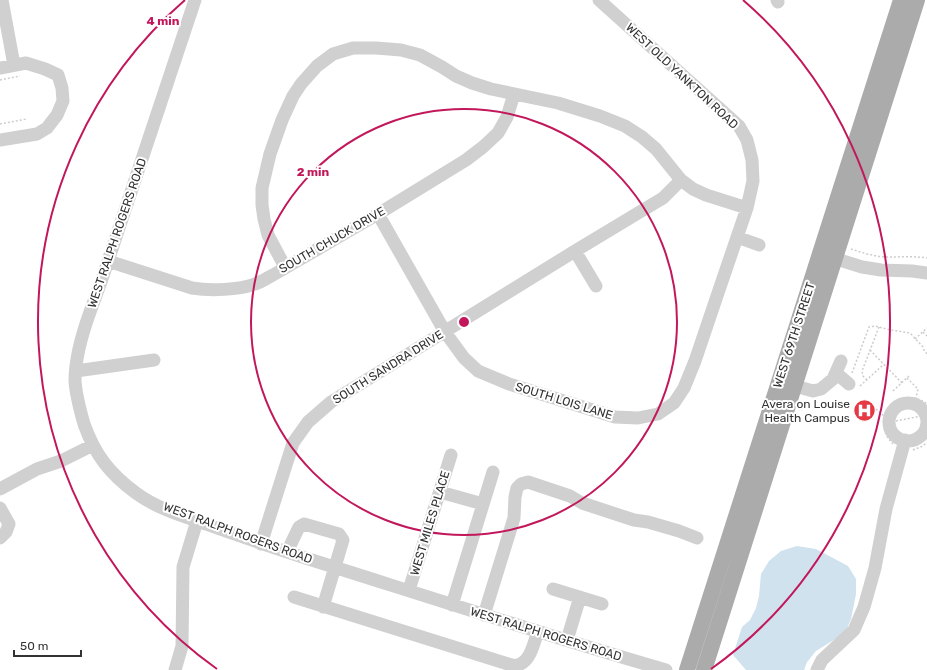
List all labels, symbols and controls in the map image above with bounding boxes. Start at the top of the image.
text: 4 min [147,14,180,28]
street label: WEST OLD YANKTON ROAD [623,20,741,132]
street label: WEST RALPH ROGERS ROAD [85,156,149,310]
text: 2 min [297,165,330,179]
street label: SOUTH CHUCK DRIVE [277,204,387,276]
street label: WEST 69TH STREET [770,280,818,390]
centre of rings [457,315,471,329]
street label: SOUTH SANDRA DRIVE [330,327,446,407]
street label: SOUTH LOIS LANE [514,379,614,423]
place label: Avera on Louise Health Campus [762,397,850,425]
hospital icon: Avera on Louise Health Campus [852,398,878,424]
street label: WEST MILES PLACE [407,469,453,577]
street label: WEST RALPH ROGERS ROAD [162,499,314,567]
street label: WEST RALPH ROGERS ROAD [469,604,623,664]
scale bar [14,632,81,658]
text: 50 m [20,639,48,653]

